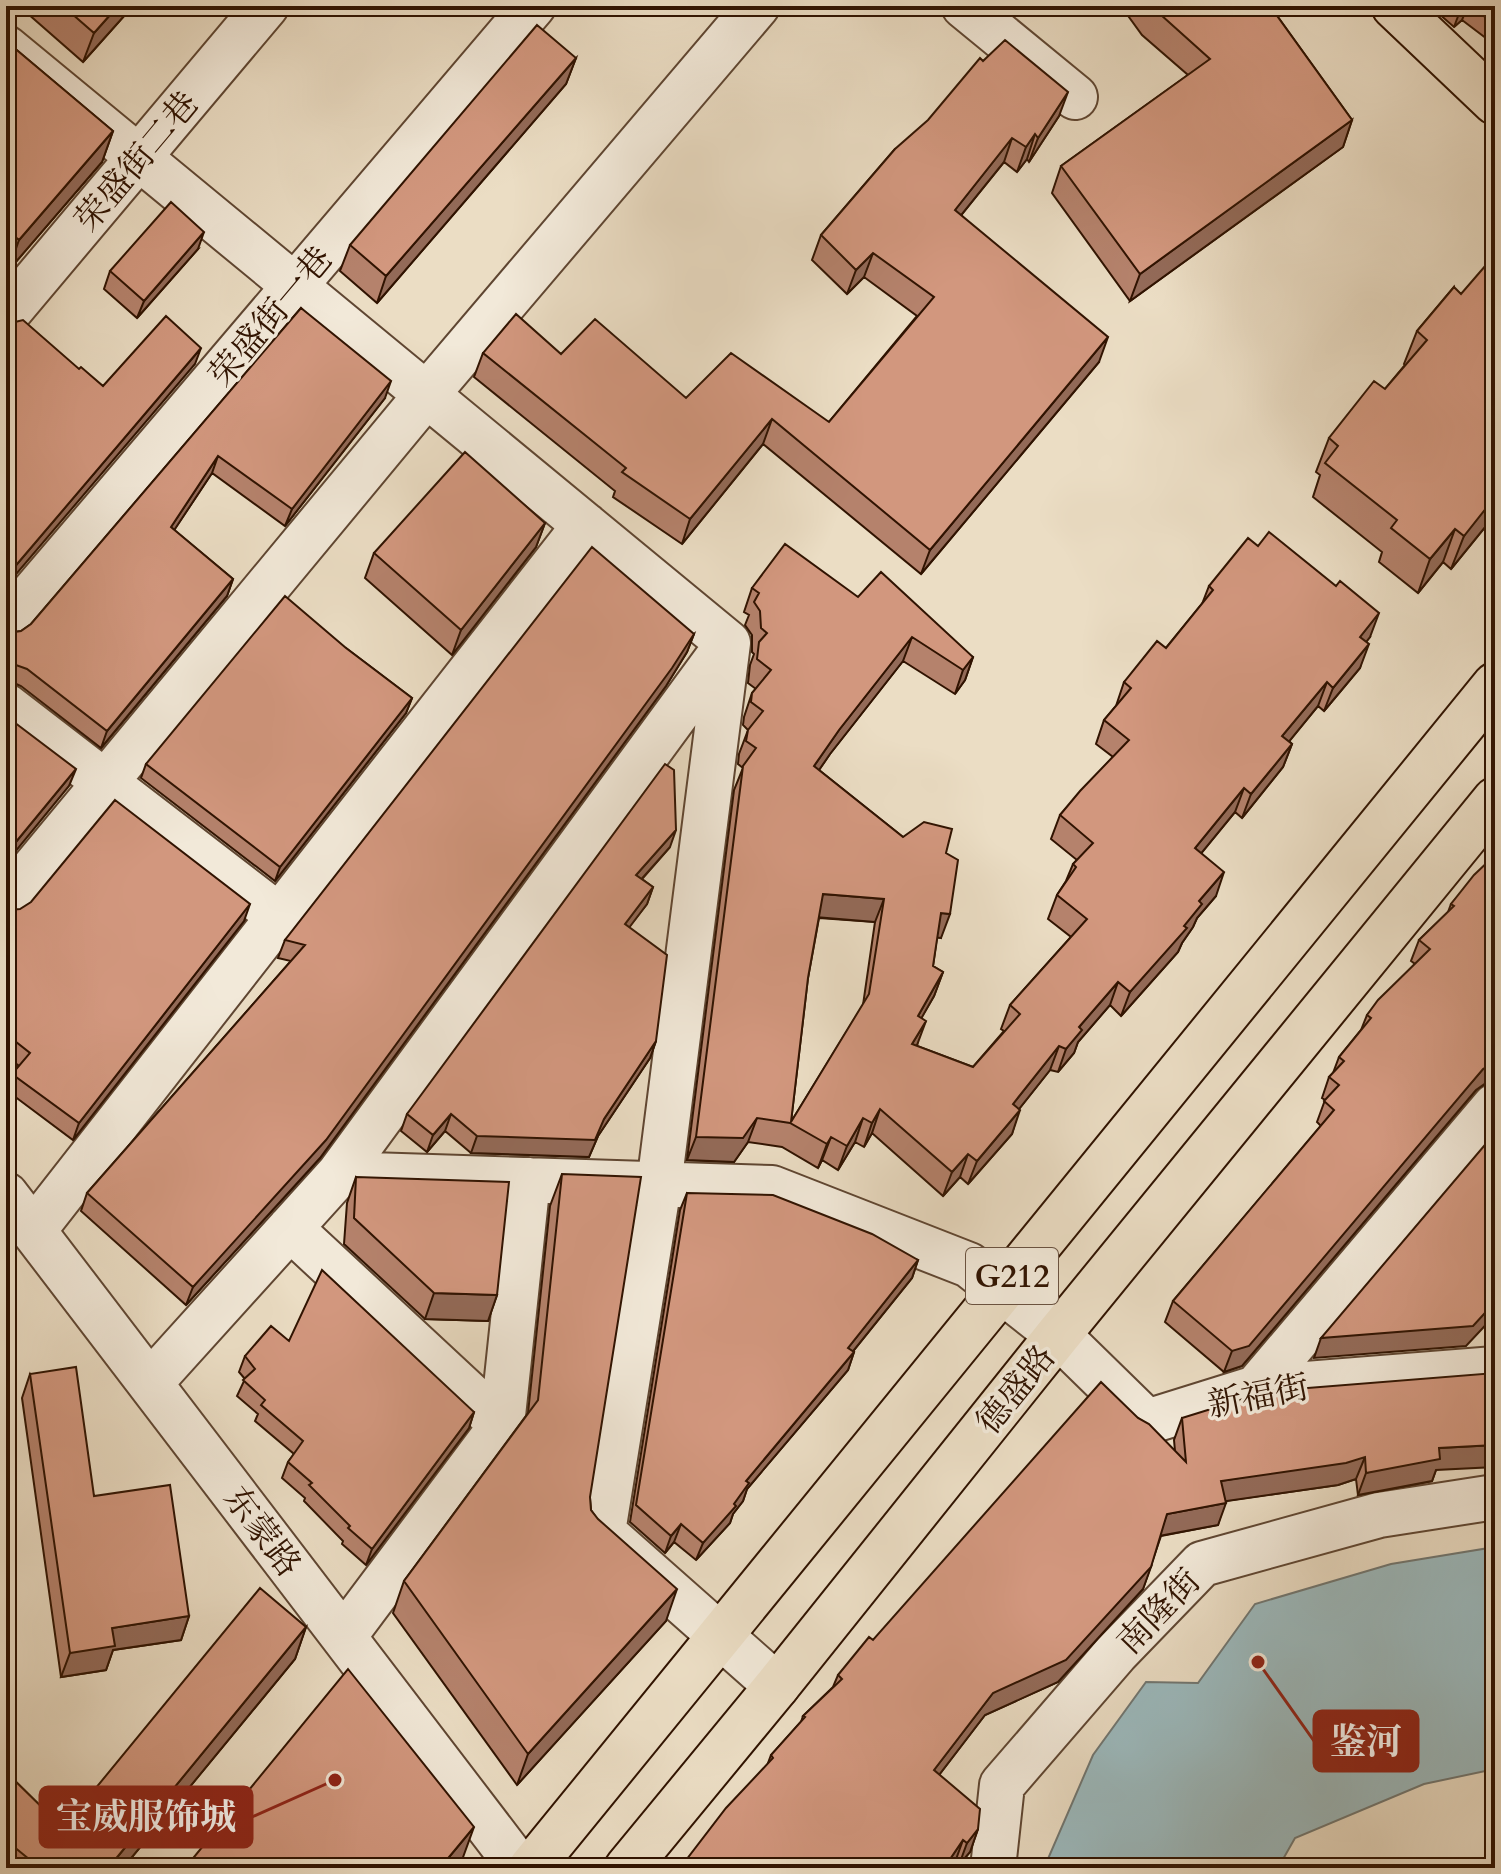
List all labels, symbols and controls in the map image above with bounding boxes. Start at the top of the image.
street label: 荣盛街二巷 [65,82,209,242]
street label: 荣盛街一巷 [199,237,343,397]
road number: G212 [966,1248,1058,1304]
street label: 德盛路 [966,1336,1066,1444]
street label: 新福街 [1204,1364,1313,1428]
street label: 东蒙路 [213,1477,311,1586]
street label: 南隆街 [1107,1559,1211,1664]
callout: 鉴河 [1314,1711,1418,1771]
text: 鉴河 [1330,1718,1402,1767]
callout: 宝威服饰城 [40,1787,252,1847]
text: 宝威服饰城 [56,1793,236,1842]

